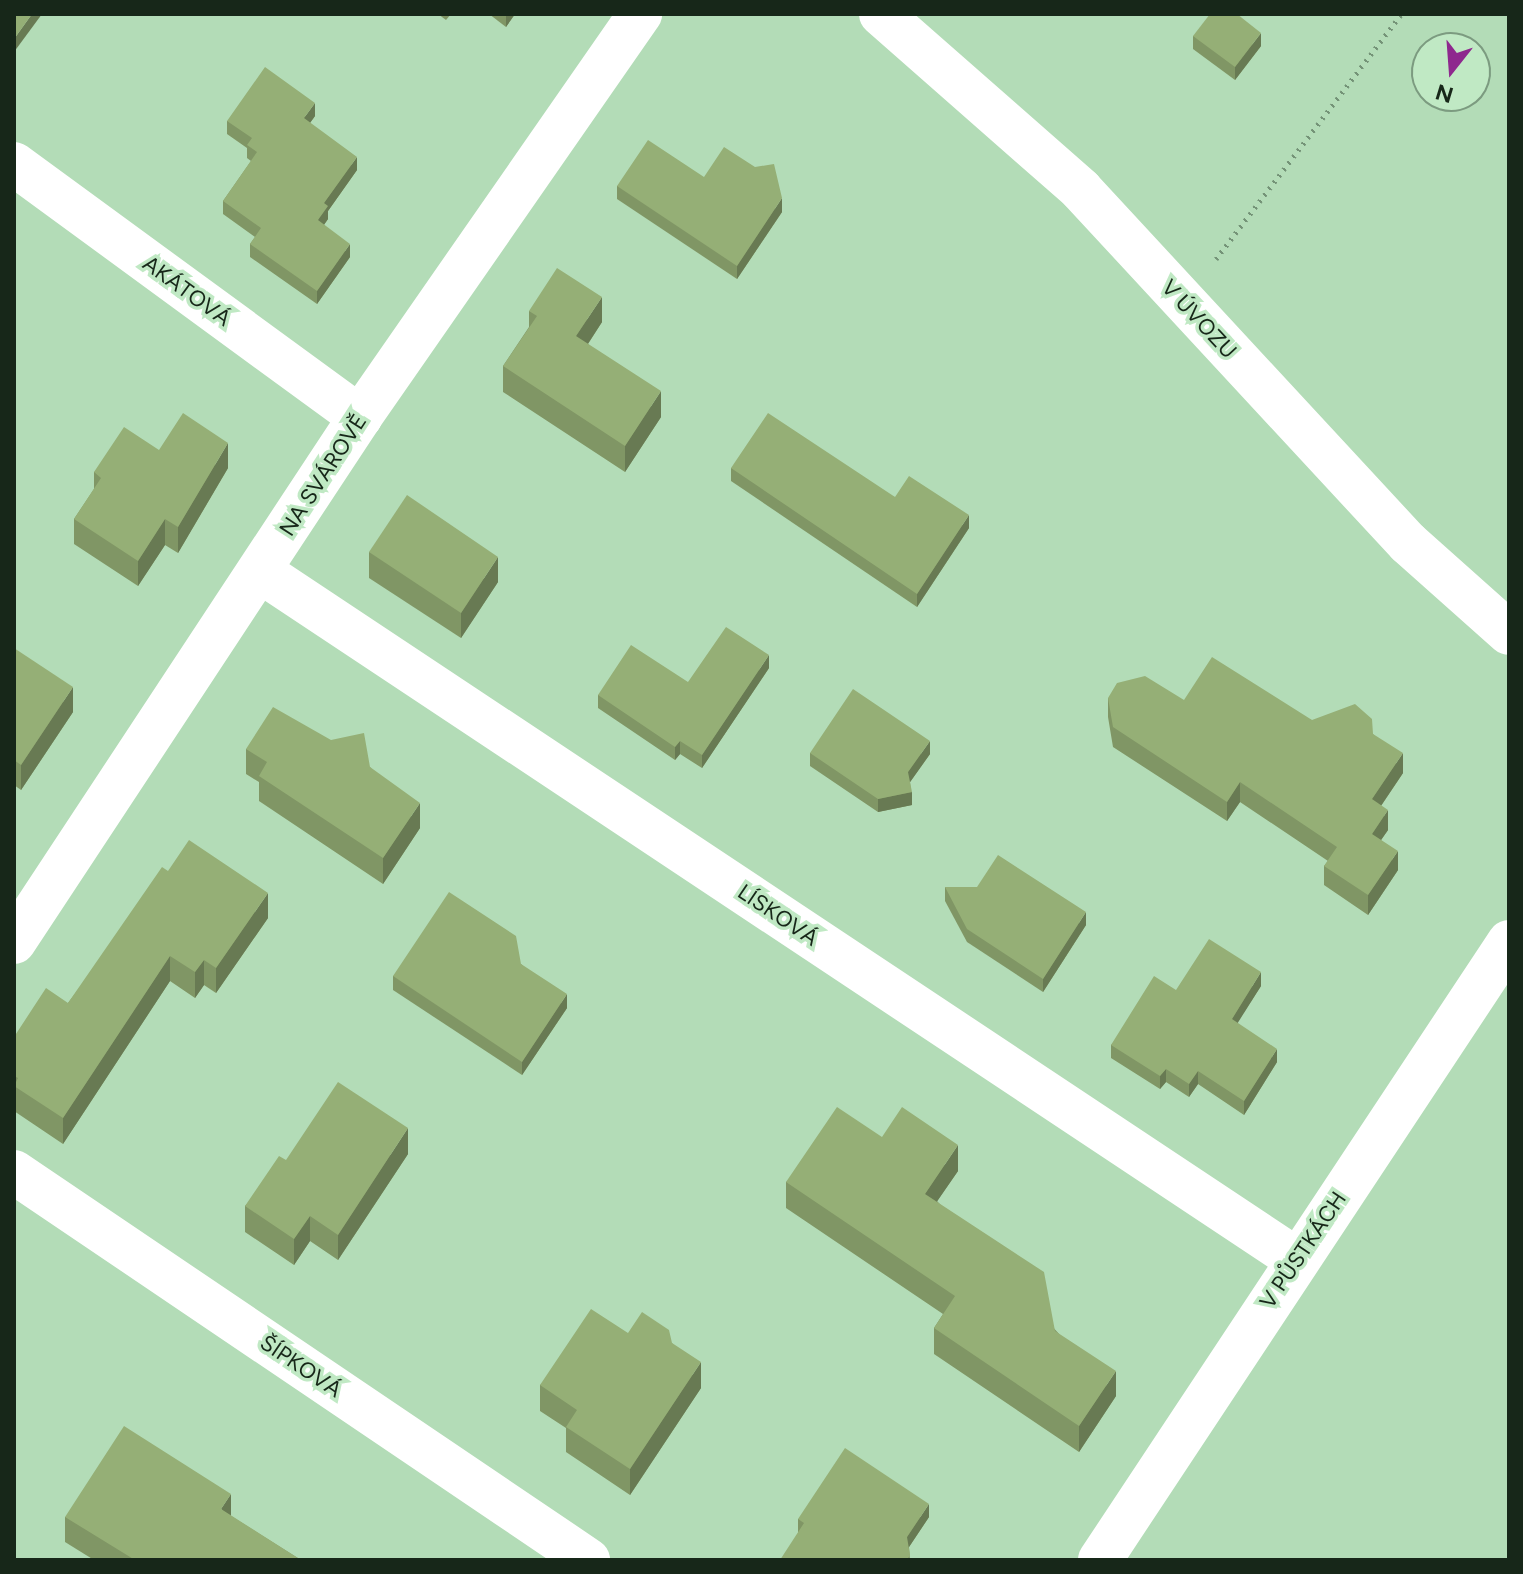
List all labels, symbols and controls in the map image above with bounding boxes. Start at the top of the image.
north arrow [1411,32,1491,112]
text: N [1432,78,1457,109]
street label: AKÁTOVÁ [138,250,236,332]
street label: V ÚVOZU [1156,274,1242,364]
street label: NA SVÁROVĚ [274,409,372,541]
street label: LÍSKOVÁ [733,879,823,951]
street label: V PŮSTKÁCH [1254,1187,1352,1313]
street label: ŠÍPKOVÁ [255,1329,347,1403]

